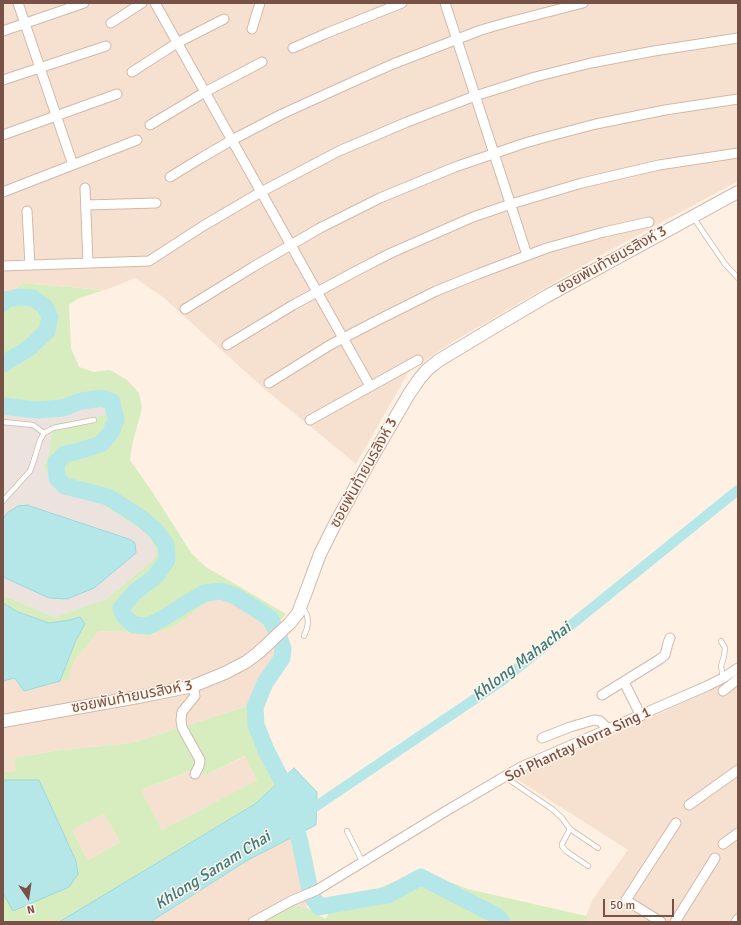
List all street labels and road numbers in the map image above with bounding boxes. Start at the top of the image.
street label: ซอยพันท้ายนรสิงห์ 3 [554,222,670,298]
street label: ซอยพันท้ายนรสิงห์ 3 [326,415,402,531]
street label: ซอยพันท้ายนรสิงห์ 3 [70,676,194,718]
street label: Soi Phantay Norra Sing 1 [502,703,654,787]

